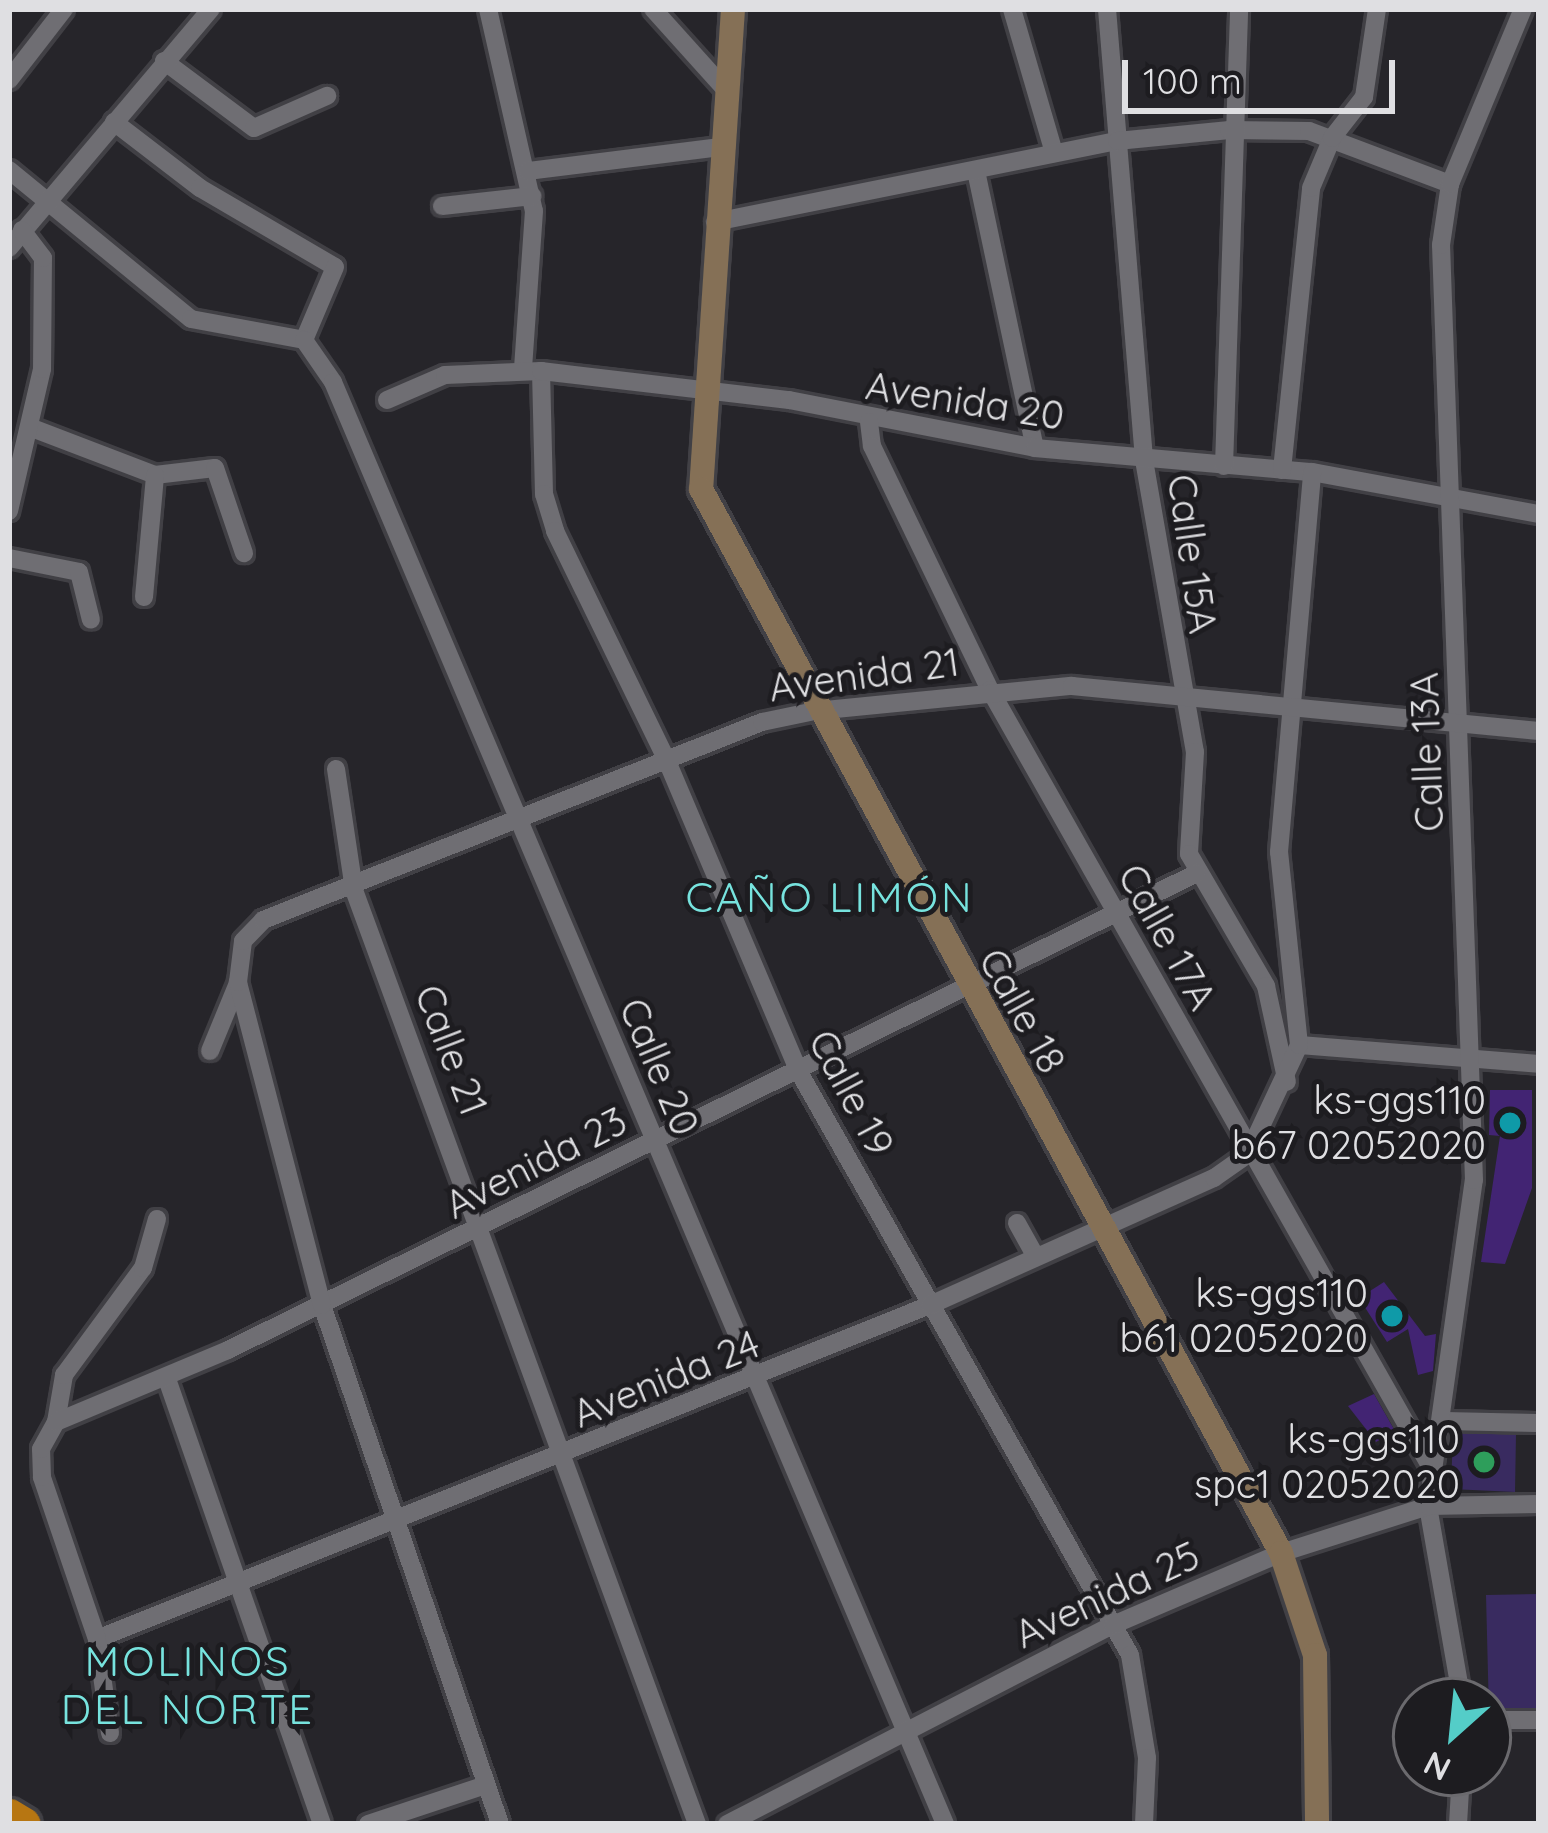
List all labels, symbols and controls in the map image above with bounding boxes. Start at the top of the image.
scale bar [1128,36,1401,110]
text: 100 m [1143,58,1242,103]
street label: Avenida 20 [862,362,1068,440]
street label: Calle 15A [1158,471,1226,637]
street label: Avenida 21 [766,639,962,711]
street label: Calle 13A [1401,672,1453,832]
street label: Calle 17A [1108,856,1226,1018]
district label: CAÑO LIMÓN [685,872,975,922]
street label: Calle 18 [969,941,1075,1081]
street label: Calle 21 [405,978,497,1122]
street label: Calle 20 [609,992,709,1142]
street label: Calle 19 [799,1022,903,1164]
place label: ks-ggs110 b67 02052020 [1232,1078,1486,1169]
street label: Avenida 23 [437,1097,635,1229]
marker: ks-ggs110 b67 02052020 [1497,1110,1523,1136]
place label: ks-ggs110 b61 02052020 [1120,1271,1368,1362]
marker: ks-ggs110 b61 02052020 [1379,1303,1405,1329]
street label: Avenida 24 [566,1320,766,1438]
place label: ks-ggs110 spc1 02052020 [1194,1417,1460,1508]
marker: ks-ggs110 spc1 02052020 [1471,1449,1497,1475]
street label: Avenida 25 [1007,1532,1207,1658]
district label: MOLINOS DEL NORTE [61,1636,315,1734]
north arrow [1392,1677,1512,1797]
text: N [1417,1743,1457,1791]

